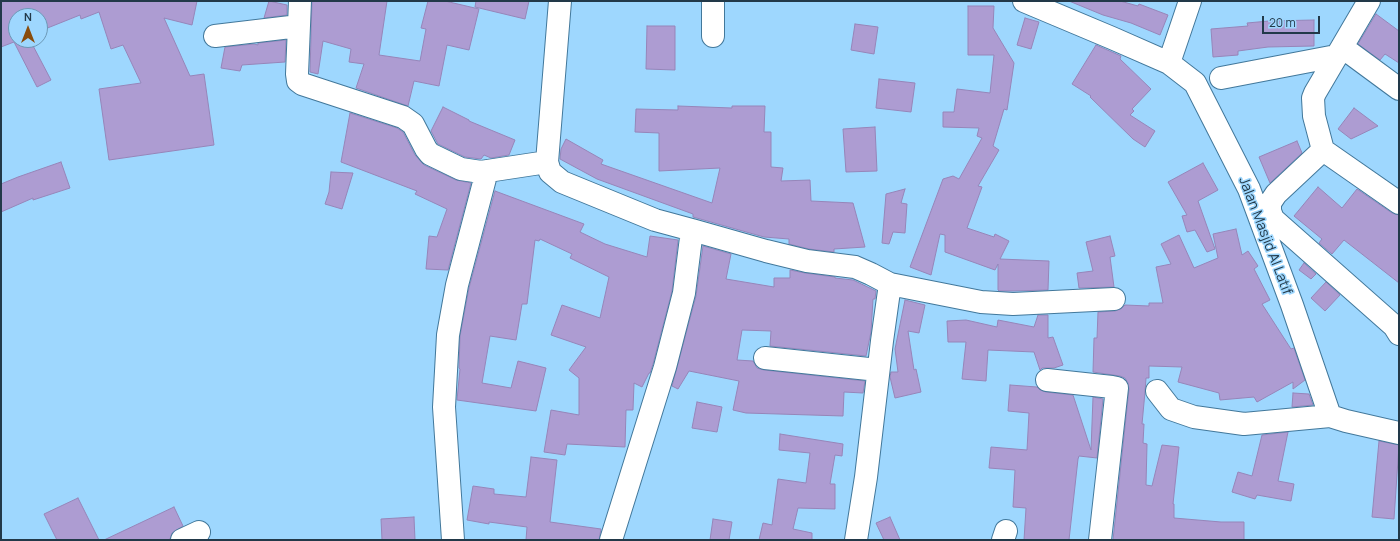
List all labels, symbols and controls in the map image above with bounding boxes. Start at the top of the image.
north arrow [8,8,48,48]
scale bar [1264,8,1322,34]
text: N [24,9,32,24]
text: 20 m [1269,14,1296,31]
street label: Jalan Masjid Al Latif [1235,175,1295,297]

